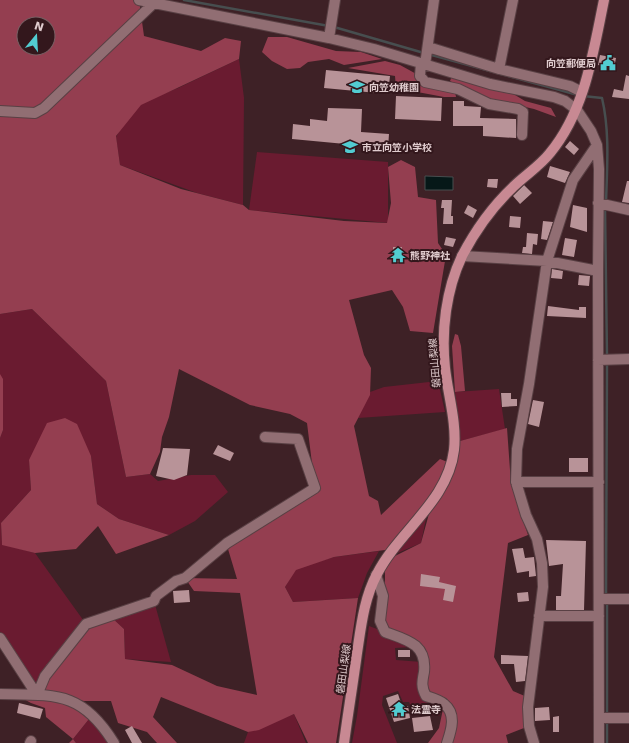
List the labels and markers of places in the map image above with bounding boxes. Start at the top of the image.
public building icon: 向笠郵便局 [599,54,617,72]
place label: 向笠郵便局 [546,58,596,69]
school or university icon: 向笠幼稚園 [348,78,366,96]
place label: 向笠幼稚園 [369,82,419,93]
school or university icon: 市立向笠小学校 [341,138,359,156]
place label: 市立向笠小学校 [362,142,432,153]
temple icon: 熊野神社 [389,246,407,264]
place label: 熊野神社 [410,250,451,261]
temple icon: 法霊寺 [390,700,408,718]
place label: 法霊寺 [411,704,441,715]

